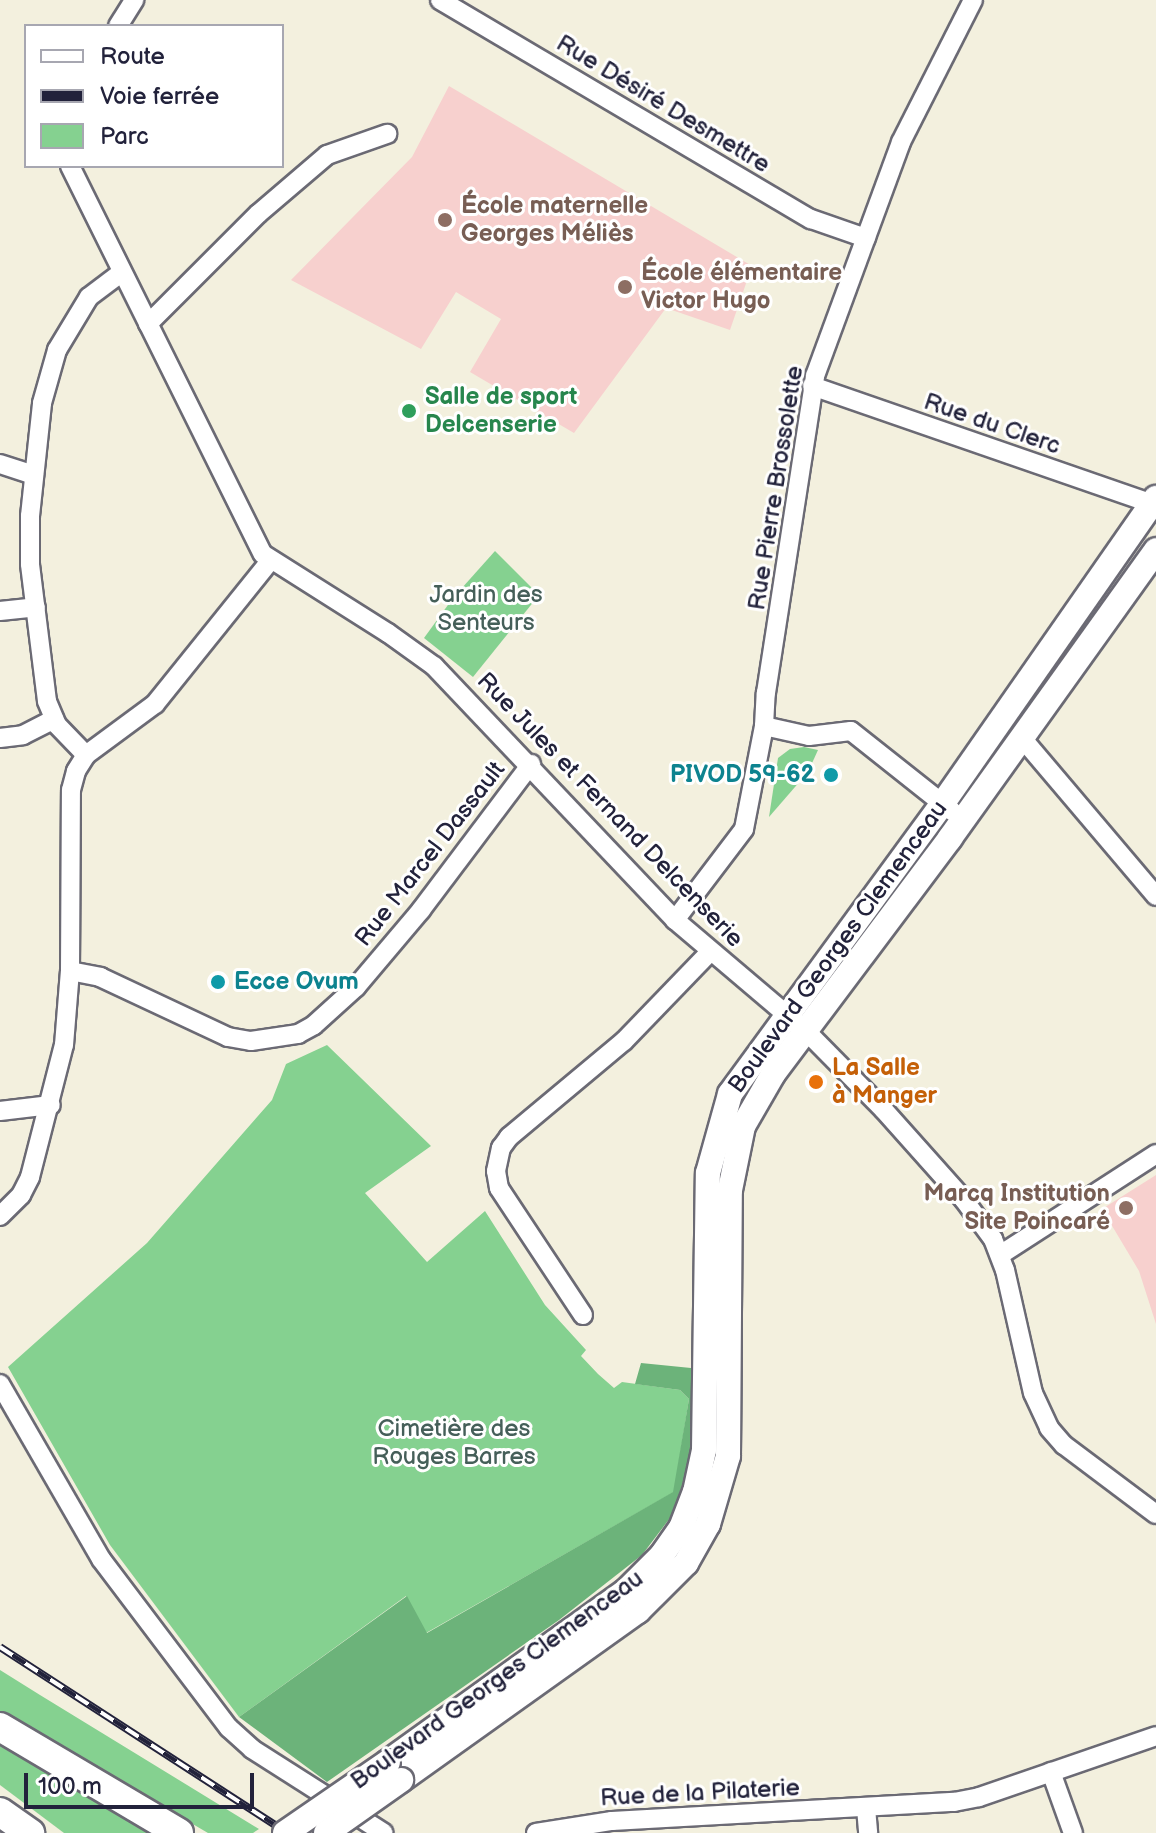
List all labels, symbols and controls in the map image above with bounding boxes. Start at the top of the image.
legend [24,24,284,168]
street label: Rue Désiré Desmettre [551,29,775,179]
text: Route [100,42,165,71]
text: Voie ferrée [100,82,219,111]
text: Parc [100,122,149,151]
place label: École maternelle Georges Méliès [461,192,648,248]
marker: École maternelle Georges Méliès [436,211,454,229]
place label: École élémentaire Victor Hugo [641,259,842,315]
marker: École élémentaire Victor Hugo [616,278,634,296]
street label: Rue Pierre Brossolette [742,364,810,612]
place label: Salle de sport Delcenserie [425,383,577,439]
street label: Rue du Clerc [920,387,1064,461]
marker: Salle de sport Delcenserie [400,402,418,420]
park label: Jardin des Senteurs [429,581,543,637]
street label: Rue Jules et Fernand Delcenserie [470,666,750,954]
street label: Rue Marcel Dassault [349,756,511,952]
place label: PIVOD 59-62 [670,761,815,789]
marker: PIVOD 59-62 [822,766,840,784]
street label: Boulevard Georges Clemenceau [722,795,954,1099]
place label: Ecce Ovum [234,968,359,996]
marker: Ecce Ovum [209,973,227,991]
place label: La Salle à Manger [832,1054,937,1110]
marker: La Salle à Manger [807,1073,825,1091]
place label: Marcq Institution Site Poincaré [923,1180,1110,1236]
marker: Marcq Institution Site Poincaré [1117,1199,1135,1217]
park label: Cimetière des Rouges Barres [372,1415,536,1471]
street label: Boulevard Georges Clemenceau [345,1564,649,1796]
scale bar [28,1757,258,1807]
text: 100 m [38,1772,102,1801]
street label: Rue de la Pilaterie [600,1773,800,1813]

